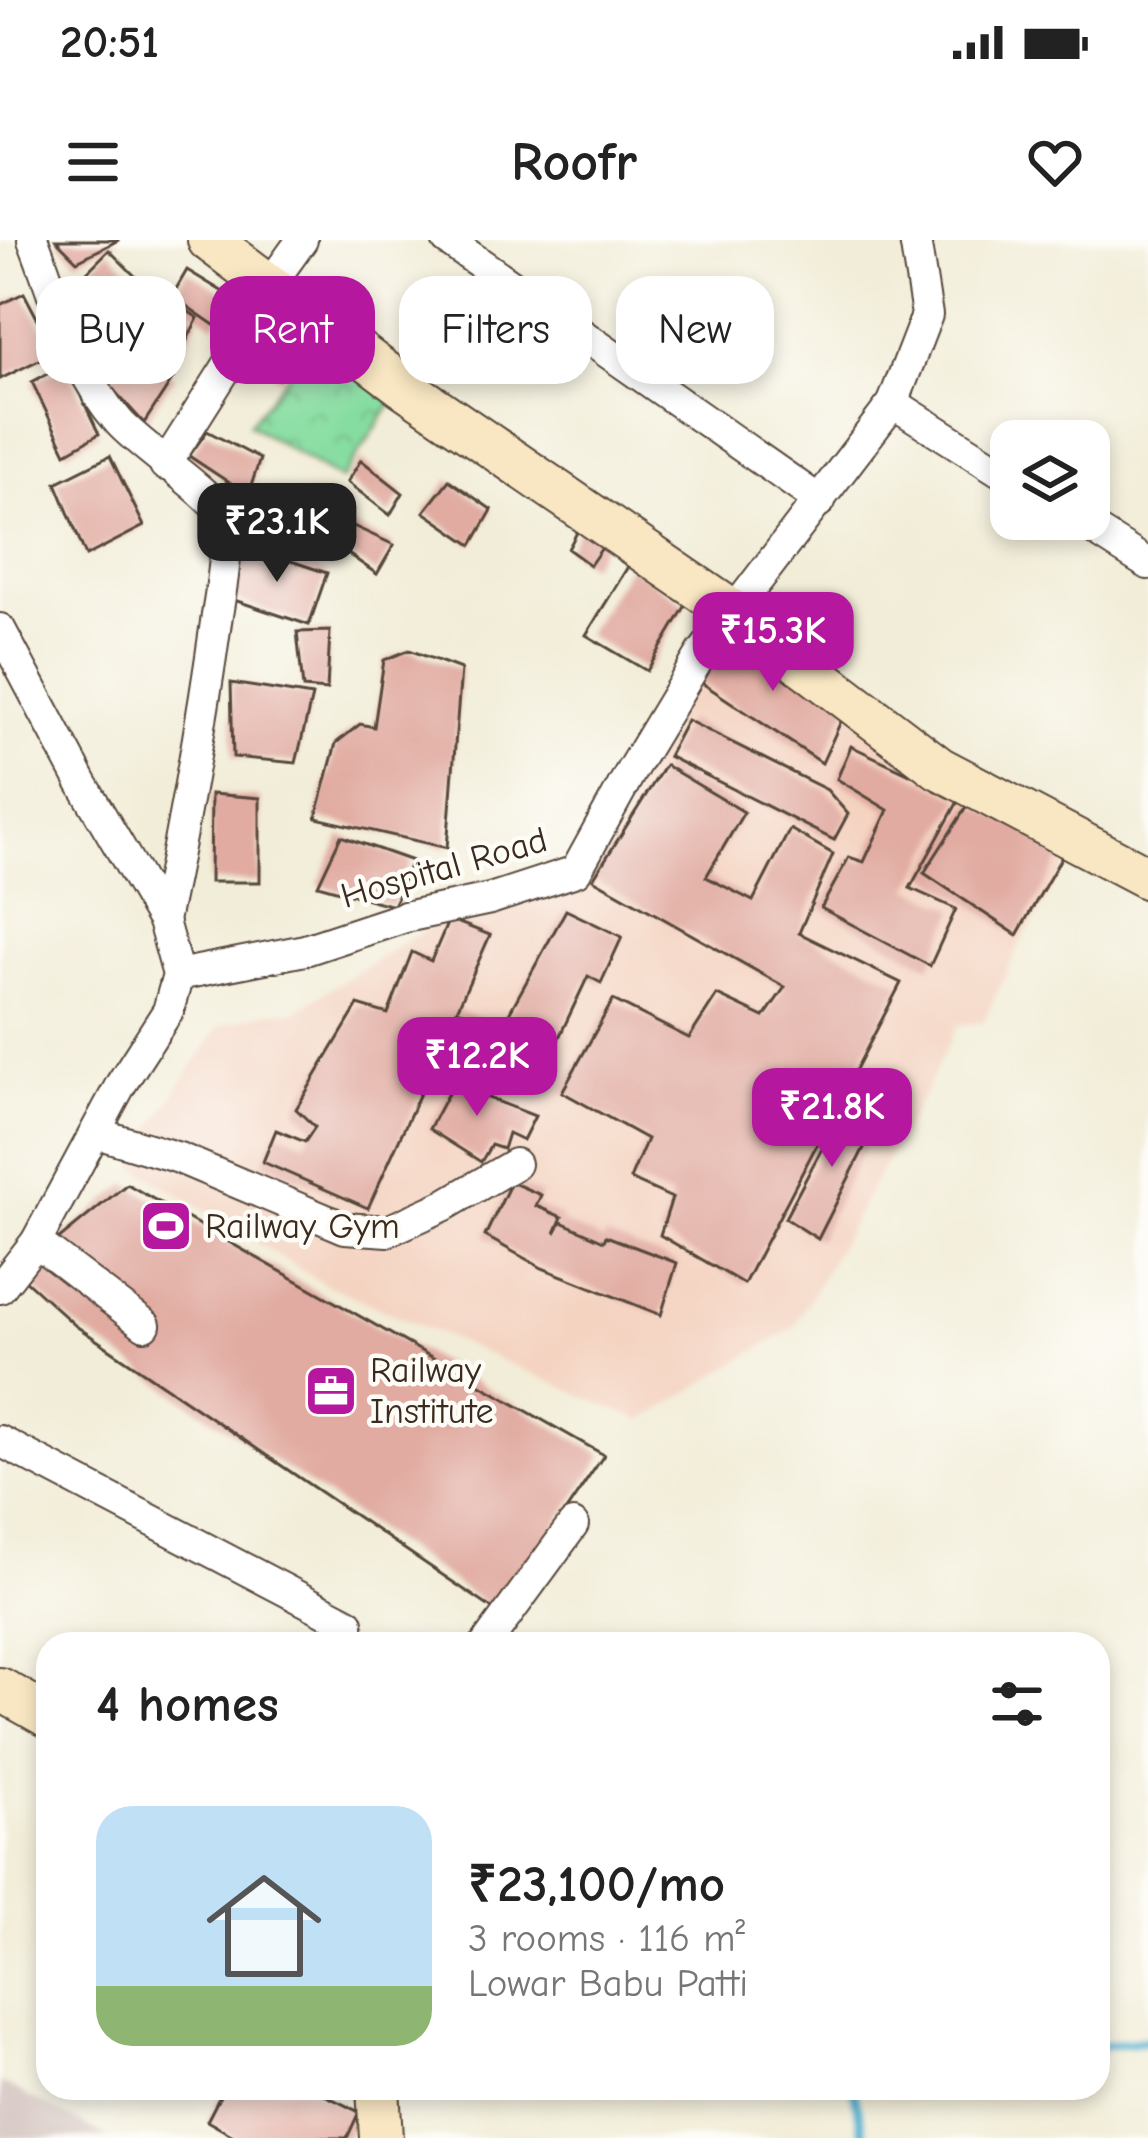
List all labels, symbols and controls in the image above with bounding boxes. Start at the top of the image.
text: 20:51 [60,16,159,68]
icon: menu [60,129,126,195]
icon: heart [1022,129,1088,195]
text: Roofr [511,131,637,194]
chip: Buy [36,276,186,384]
chip: Rent [210,276,375,384]
chip: Filters [399,276,592,384]
chip: New [616,276,774,384]
map controls [990,420,1110,540]
button: layers [990,420,1110,540]
pin: ₹23.1K [179,483,375,585]
text: ₹23.1K [224,499,330,544]
pin: ₹15.3K [675,592,871,694]
text: ₹15.3K [720,608,826,653]
street label: Hospital Road [336,819,552,917]
pin: ₹12.2K [379,1017,575,1119]
text: ₹12.2K [424,1033,530,1078]
pin: ₹21.8K [734,1068,930,1170]
text: ₹21.8K [779,1084,885,1129]
sports icon: Railway Gym [138,1198,194,1254]
place label: Railway Gym [205,1206,400,1247]
place label: Railway Institute [370,1350,493,1432]
office icon: Railway Institute [303,1363,359,1419]
icon: filters [984,1671,1050,1737]
text: 4 homes [96,1675,279,1734]
icon: home [192,1854,336,1998]
text: ₹23,100/mo [468,1855,725,1914]
text: 3 rooms · 116 m² [468,1916,745,1961]
text: Lowar Babu Patti [468,1961,748,2006]

